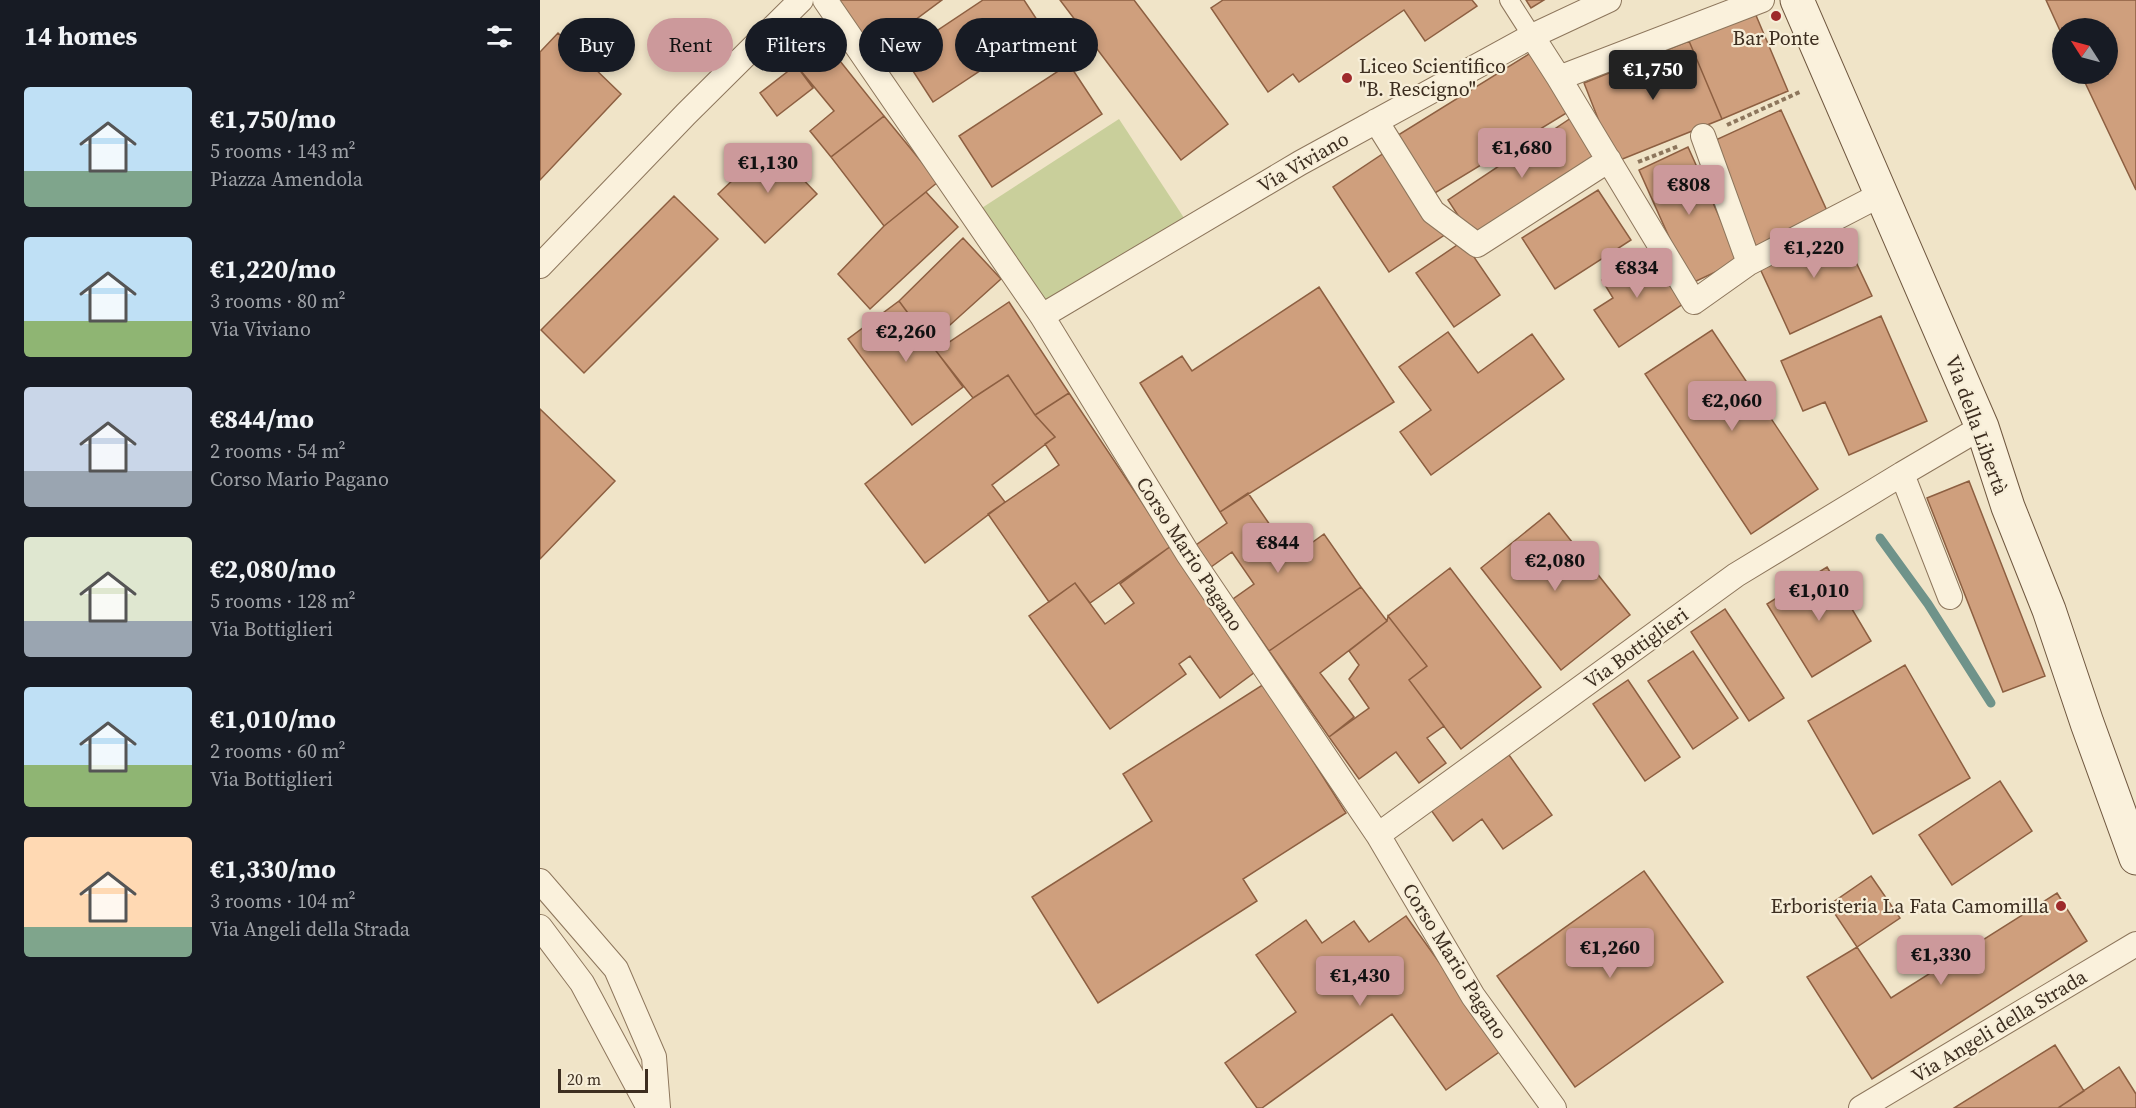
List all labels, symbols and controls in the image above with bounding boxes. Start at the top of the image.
marker: Bar Ponte [1769,9,1783,23]
text: 14 homes [24,18,137,54]
chip: Buy [558,18,635,72]
chip: Rent [647,18,733,72]
chip: Filters [745,18,847,72]
chip: New [859,18,943,72]
chip: Apartment [955,18,1098,72]
north arrow [2052,18,2118,84]
map controls [2052,18,2118,84]
icon: filters [483,20,516,53]
place label: Bar Ponte [1733,24,1819,52]
pin: €1,750 [1604,50,1702,101]
place label: Liceo Scientifico "B. Rescigno" [1359,52,1506,103]
text: €1,750 [1623,55,1683,83]
marker: Liceo Scientifico "B. Rescigno" [1340,71,1354,85]
text: €1,750/mo [210,101,336,137]
icon: home [72,111,144,183]
street label: Via Viviano [1252,125,1354,199]
pin: €1,680 [1473,128,1571,179]
text: €1,680 [1492,133,1552,161]
text: 5 rooms · 143 m² [210,137,356,165]
pin: €1,130 [719,143,817,194]
text: €1,130 [738,148,798,176]
text: Piazza Amendola [210,165,363,193]
pin: €808 [1653,165,1725,216]
text: €808 [1667,170,1711,198]
pin: €1,220 [1765,228,1863,279]
text: €1,220 [1784,233,1844,261]
pin: €834 [1601,248,1673,299]
text: €1,220/mo [210,251,336,287]
text: €834 [1615,253,1659,281]
icon: home [72,261,144,333]
text: 3 rooms · 80 m² [210,287,346,315]
pin: €2,260 [857,312,955,363]
text: Via Viviano [210,315,311,343]
text: €2,260 [876,317,936,345]
street label: Via della Libertà [1939,351,2016,499]
pin: €2,060 [1683,381,1781,432]
text: €2,060 [1702,386,1762,414]
text: €844/mo [210,401,314,437]
icon: home [72,411,144,483]
text: 2 rooms · 54 m² [210,437,346,465]
text: Corso Mario Pagano [210,465,389,493]
street label: Corso Mario Pagano [1130,471,1250,637]
pin: €844 [1242,523,1314,574]
text: €844 [1256,528,1300,556]
pin: €2,080 [1506,541,1604,592]
text: €2,080 [1525,546,1585,574]
text: €2,080/mo [210,551,336,587]
icon: home [72,561,144,633]
pin: €1,010 [1770,571,1868,622]
text: €1,010 [1789,576,1849,604]
text: 5 rooms · 128 m² [210,587,356,615]
street label: Via Bottiglieri [1578,601,1694,695]
text: Via Bottiglieri [210,615,333,643]
text: €1,010/mo [210,701,336,737]
icon: home [72,711,144,783]
text: 2 rooms · 60 m² [210,737,346,765]
text: Via Bottiglieri [210,765,333,793]
text: €1,330/mo [210,851,336,887]
icon: home [72,861,144,933]
street label: Corso Mario Pagano [1396,878,1514,1044]
text: 3 rooms · 104 m² [210,887,356,915]
place label: Erboristeria La Fata Camomilla [1771,892,2050,920]
marker: Erboristeria La Fata Camomilla [2054,899,2068,913]
text: Via Angeli della Strada [210,915,410,943]
pin: €1,260 [1561,928,1659,979]
text: €1,260 [1580,933,1640,961]
pin: €1,330 [1892,935,1990,986]
text: €1,330 [1911,940,1971,968]
pin: €1,430 [1311,956,1409,1007]
text: €1,430 [1330,961,1390,989]
street label: Via Angeli della Strada [1906,962,2093,1090]
scale bar [558,1066,648,1094]
text: 20 m [567,1068,601,1090]

